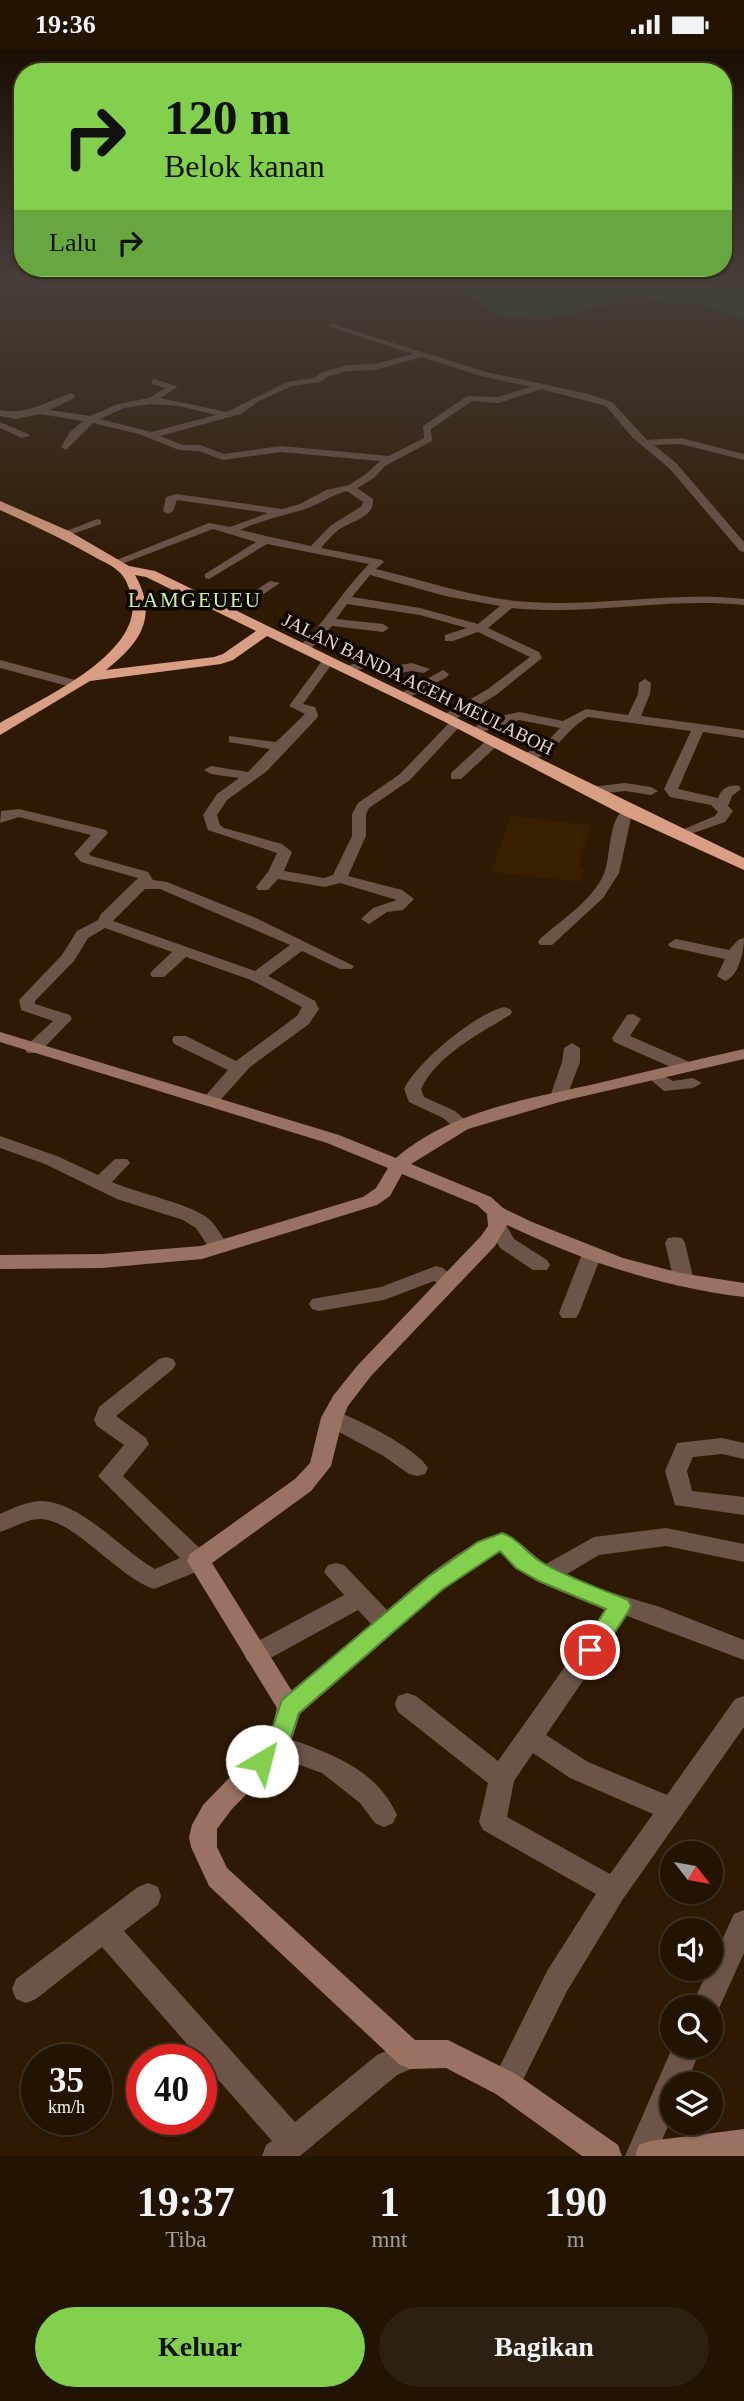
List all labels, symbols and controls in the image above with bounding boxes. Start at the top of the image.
text: 19:36 [35,10,96,39]
text: 120 m [164,90,291,145]
icon: right [49,91,140,182]
text: Belok kanan [164,148,325,184]
icon: right [111,224,149,262]
text: Lalu [49,228,97,257]
district label: LAMGEUEU [128,588,262,612]
street label: JALAN BANDA ACEH MEULABOH [279,609,557,759]
pin [560,1620,620,1680]
icon: arrive [571,1631,609,1669]
position arrow [225,1724,299,1798]
north arrow [660,1841,723,1904]
map controls [660,1841,723,2135]
button: sound [660,1918,723,1981]
button: search [660,1995,723,2058]
speed limit sign: 40 [126,2044,217,2135]
text: 35 [49,2061,84,2100]
button: layers [660,2072,723,2135]
text: km/h [48,2097,85,2117]
text: 19:37 [137,2179,235,2225]
text: 1 [379,2179,400,2225]
text: 190 [544,2179,607,2225]
text: Tiba [165,2227,206,2252]
text: mnt [372,2227,407,2252]
text: m [567,2227,585,2252]
button: Keluar [35,2307,365,2387]
button: Bagikan [379,2307,709,2387]

